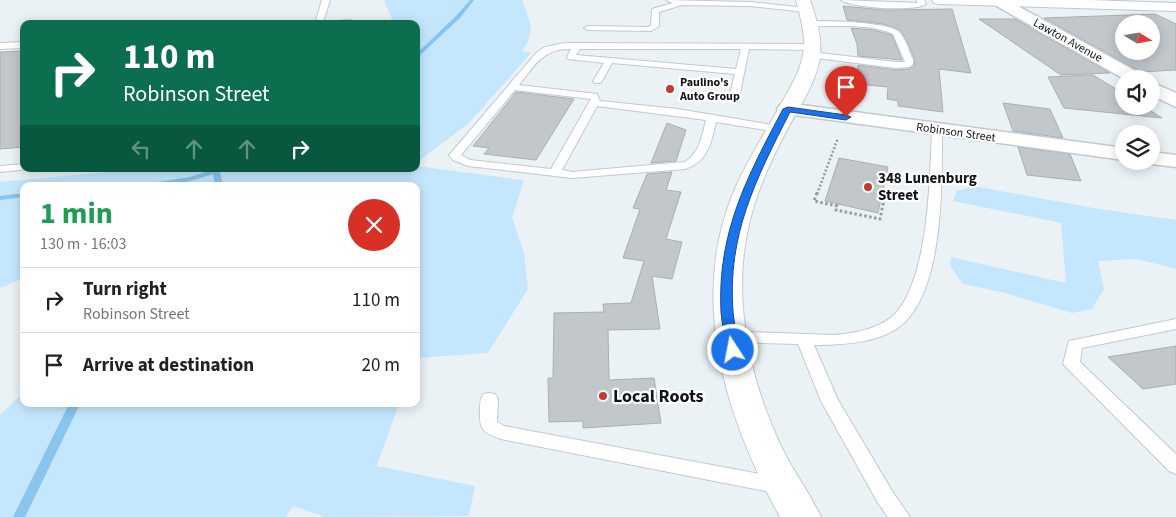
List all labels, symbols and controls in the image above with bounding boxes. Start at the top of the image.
street label: Lawton Avenue [1030,14,1106,67]
north arrow [1115,15,1160,60]
map controls [1115,15,1160,170]
text: 110 m [123,32,215,82]
icon: right [40,40,105,105]
pin [825,66,867,117]
button: sound [1115,70,1160,115]
icon: arrive [832,73,860,101]
place label: Paulino's Auto Group [679,74,740,105]
text: Robinson Street [123,78,270,110]
marker: Paulino's Auto Group [664,83,676,95]
street label: Robinson Street [915,119,997,146]
button: layers [1115,125,1160,170]
icon: left [127,135,155,163]
icon: ahead [180,135,208,163]
icon: ahead [233,135,261,163]
icon: right [286,135,314,163]
place label: 348 Lunenburg Street [878,168,977,206]
marker: 348 Lunenburg Street [862,181,874,193]
text: 1 min [40,192,113,235]
button: close [348,199,400,251]
text: 130 m · 16:03 [40,233,127,255]
text: Turn right [83,276,167,303]
icon: right [40,286,68,314]
text: 110 m [352,287,400,314]
text: Robinson Street [83,303,190,325]
position arrow [706,323,758,375]
icon: arrive [40,351,68,379]
text: Arrive at destination [83,352,254,379]
text: 20 m [362,352,400,379]
place label: Local Roots [613,384,704,409]
marker: Local Roots [597,390,609,402]

